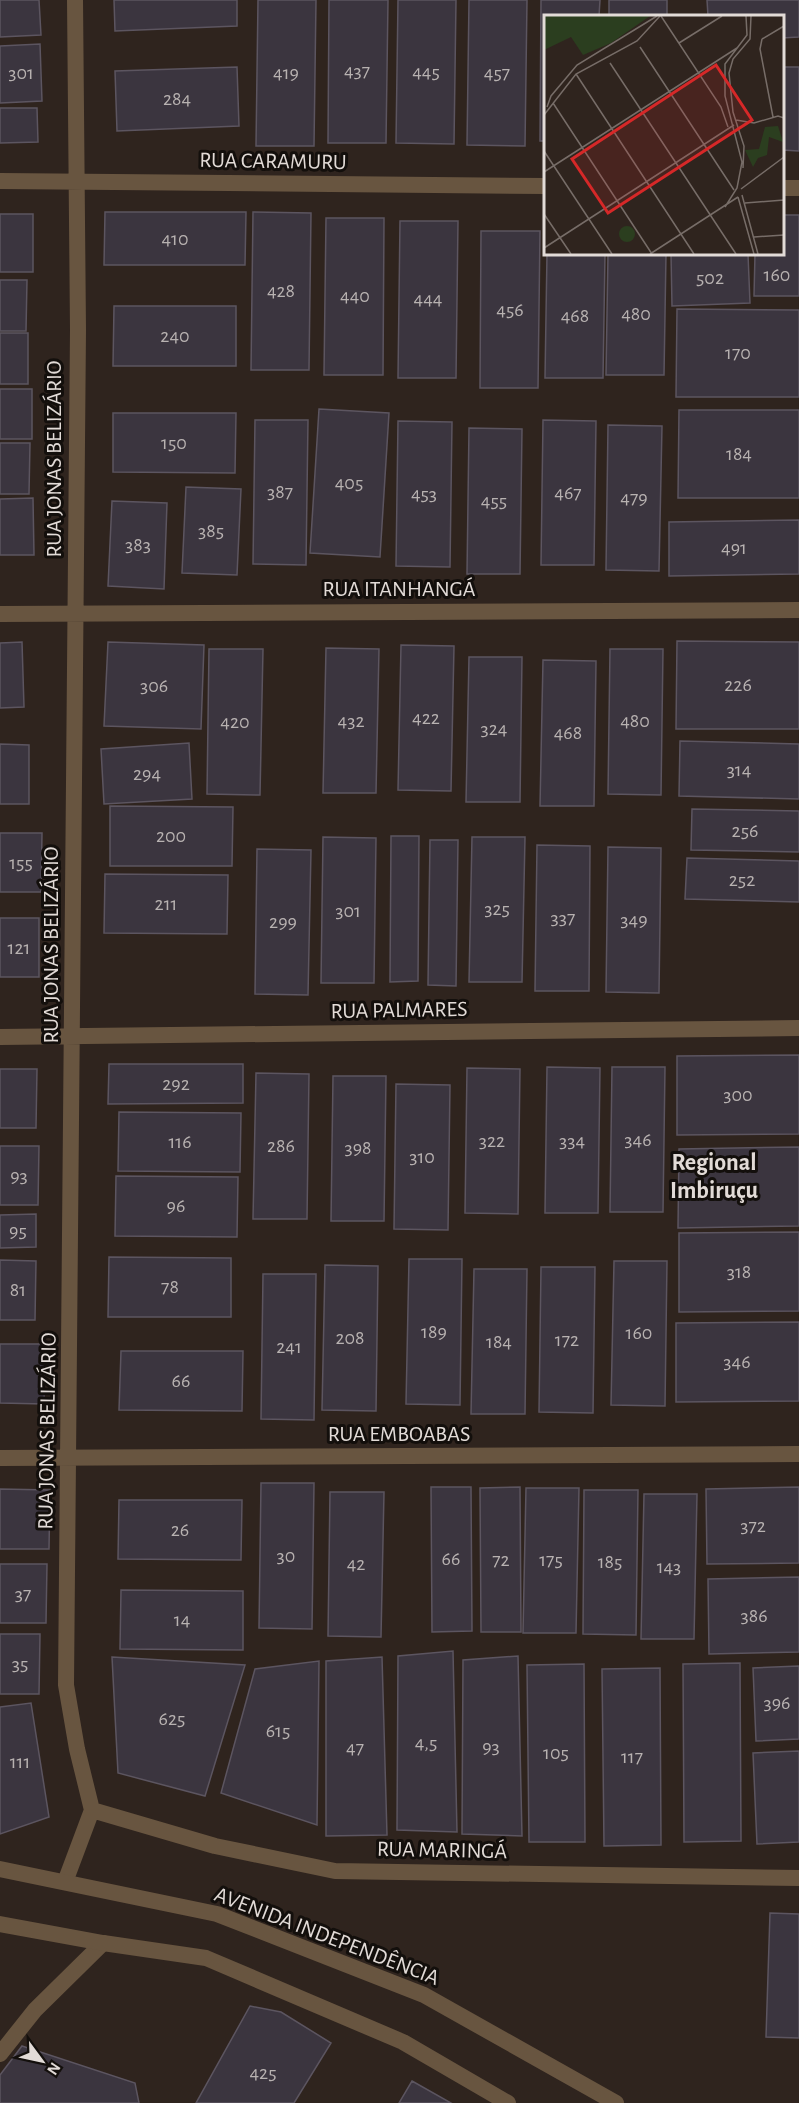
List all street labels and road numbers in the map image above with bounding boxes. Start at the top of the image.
street label: RUA CARAMURU [199,149,347,173]
street label: RUA JONAS BELIZÁRIO [42,360,65,558]
street label: RUA ITANHANGÁ [323,577,476,600]
street label: RUA JONAS BELIZÁRIO [39,846,62,1044]
street label: RUA PALMARES [330,998,468,1022]
street label: RUA JONAS BELIZÁRIO [33,1332,60,1530]
street label: RUA EMBOABAS [328,1423,470,1445]
street label: RUA MARINGÁ [377,1837,508,1862]
street label: AVENIDA INDEPENDÊNCIA [212,1882,443,1989]

